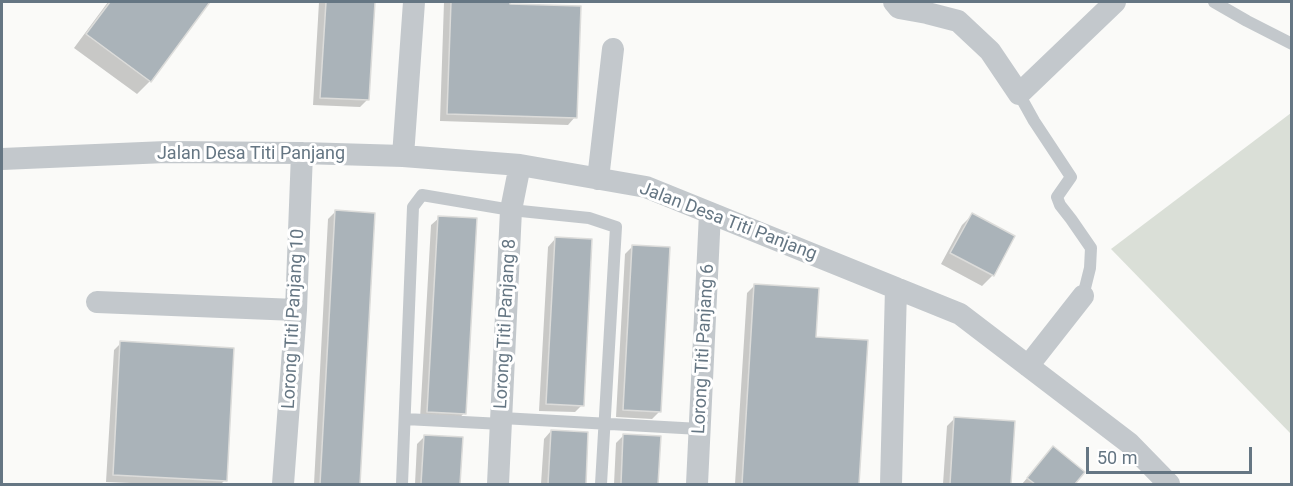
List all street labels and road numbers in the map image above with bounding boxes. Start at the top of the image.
street label: Jalan Desa Titi Panjang [157,143,345,165]
street label: Jalan Desa Titi Panjang [636,178,820,266]
street label: Lorong Titi Panjang 10 [278,228,310,410]
street label: Lorong Titi Panjang 8 [491,238,521,410]
street label: Lorong Titi Panjang 6 [689,263,719,435]

